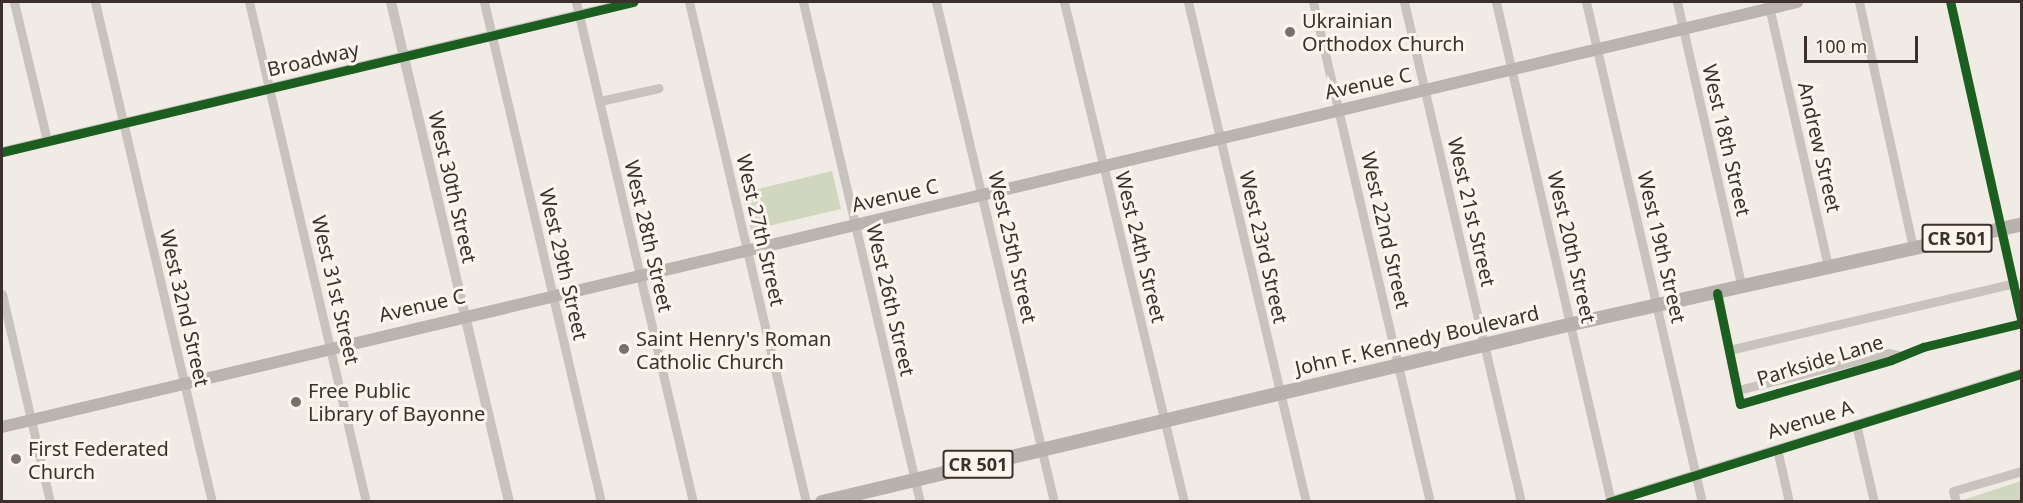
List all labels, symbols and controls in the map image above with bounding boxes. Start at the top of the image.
place label: Ukrainian Orthodox Church [1302,8,1465,55]
scale bar [1807,24,1921,62]
marker: Ukrainian Orthodox Church [1283,25,1297,39]
text: 100 m [1815,34,1867,58]
street label: Broadway [265,37,361,81]
street label: Avenue C [1322,62,1414,104]
street label: West 18th Street [1698,62,1756,218]
street label: Andrew Street [1793,80,1847,214]
street label: West 30th Street [424,109,482,265]
street label: West 21st Street [1443,135,1501,289]
street label: West 22nd Street [1356,149,1416,311]
street label: West 27th Street [732,152,790,308]
street label: West 28th Street [620,158,678,314]
street label: West 25th Street [984,169,1042,325]
street label: West 24th Street [1111,169,1171,325]
street label: West 23rd Street [1235,169,1293,325]
street label: West 20th Street [1543,169,1601,325]
street label: West 19th Street [1633,169,1691,325]
street label: Avenue C [849,173,941,217]
street label: West 29th Street [535,186,593,342]
street label: West 31st Street [307,213,365,367]
street label: West 26th Street [862,222,920,378]
road number: CR 501 [1921,223,1993,253]
street label: West 32nd Street [155,227,215,389]
street label: Avenue C [376,283,468,327]
street label: John F. Kennedy Boulevard [1293,300,1541,380]
place label: Saint Henry's Roman Catholic Church [636,326,831,373]
street label: Parkside Lane [1754,329,1886,391]
marker: Saint Henry's Roman Catholic Church [617,342,631,356]
place label: Free Public Library of Bayonne [308,378,485,425]
marker: Free Public Library of Bayonne [289,395,303,409]
street label: Avenue A [1764,395,1856,443]
place label: First Federated Church [28,436,169,483]
road number: CR 501 [942,449,1014,479]
marker: First Federated Church [9,452,23,466]

